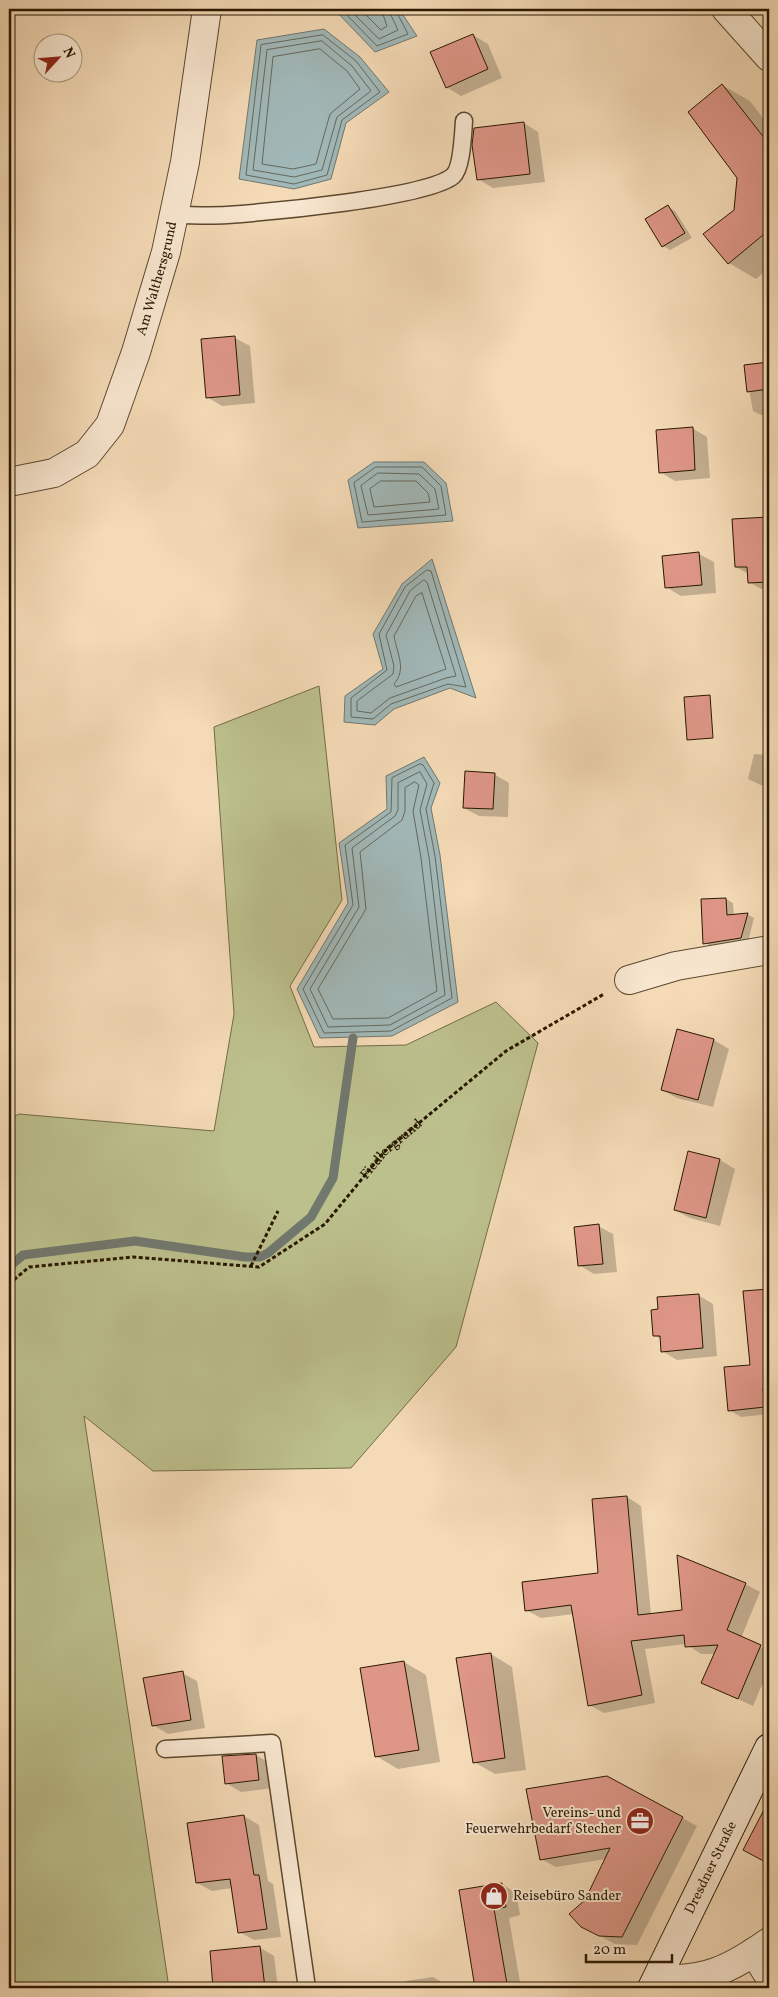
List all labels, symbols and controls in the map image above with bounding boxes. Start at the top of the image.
north arrow [32,32,82,82]
text: N [58,44,79,62]
street label: Am Walthersgrund [132,220,182,338]
street label: Fiedlergrund [356,1115,426,1184]
place label: Vereins- und Feuerwehrbedarf Stecher [465,1804,621,1839]
office icon: Vereins- und Feuerwehrbedarf Stecher [625,1806,655,1836]
street label: Dresdner Straße [680,1818,742,1917]
shop icon: Reisebüro Sander [479,1881,509,1911]
place label: Reisebüro Sander [513,1887,621,1906]
scale bar [586,1932,672,1964]
text: 20 m [593,1940,626,1961]

